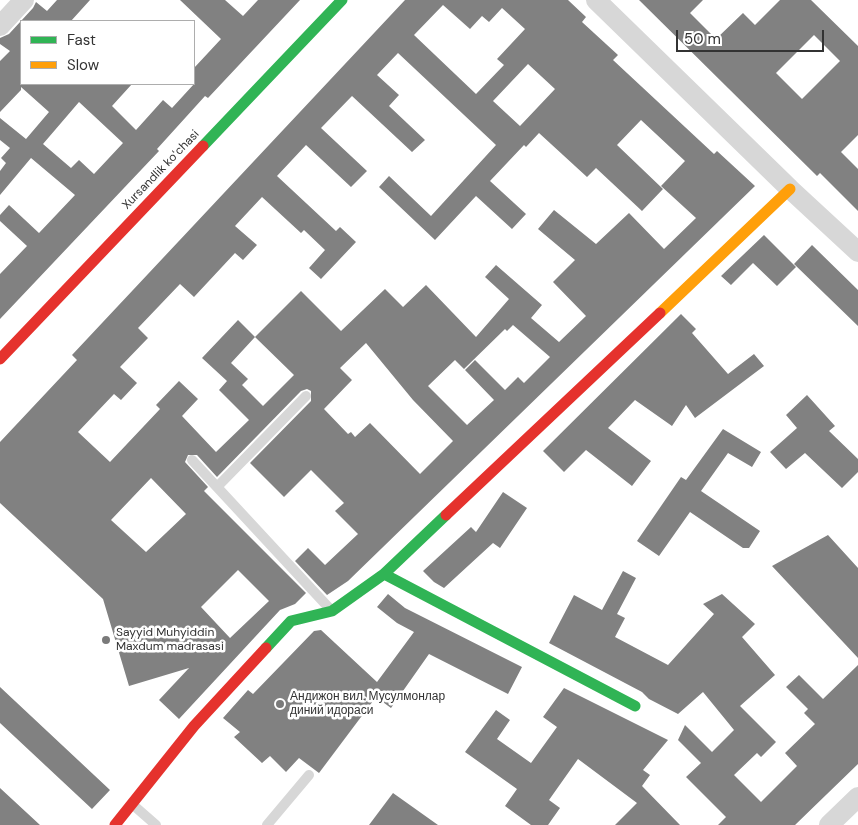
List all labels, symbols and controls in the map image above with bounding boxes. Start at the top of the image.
legend [20,20,195,85]
scale bar [678,20,826,52]
text: 50 m [684,29,721,49]
text: Fast [67,30,96,50]
text: Slow [67,55,99,75]
street label: Xursandlik koʻchasi [119,127,203,213]
place label: Sayyid Muhyiddin Maxdum madrasasi [116,626,224,654]
marker: Sayyid Muhyiddin Maxdum madrasasi [100,634,112,646]
place label: Андижон вил. Мусулмонлар диний идораси [290,690,445,718]
marker: Андижон вил. Мусулмонлар диний идораси [274,698,286,710]

